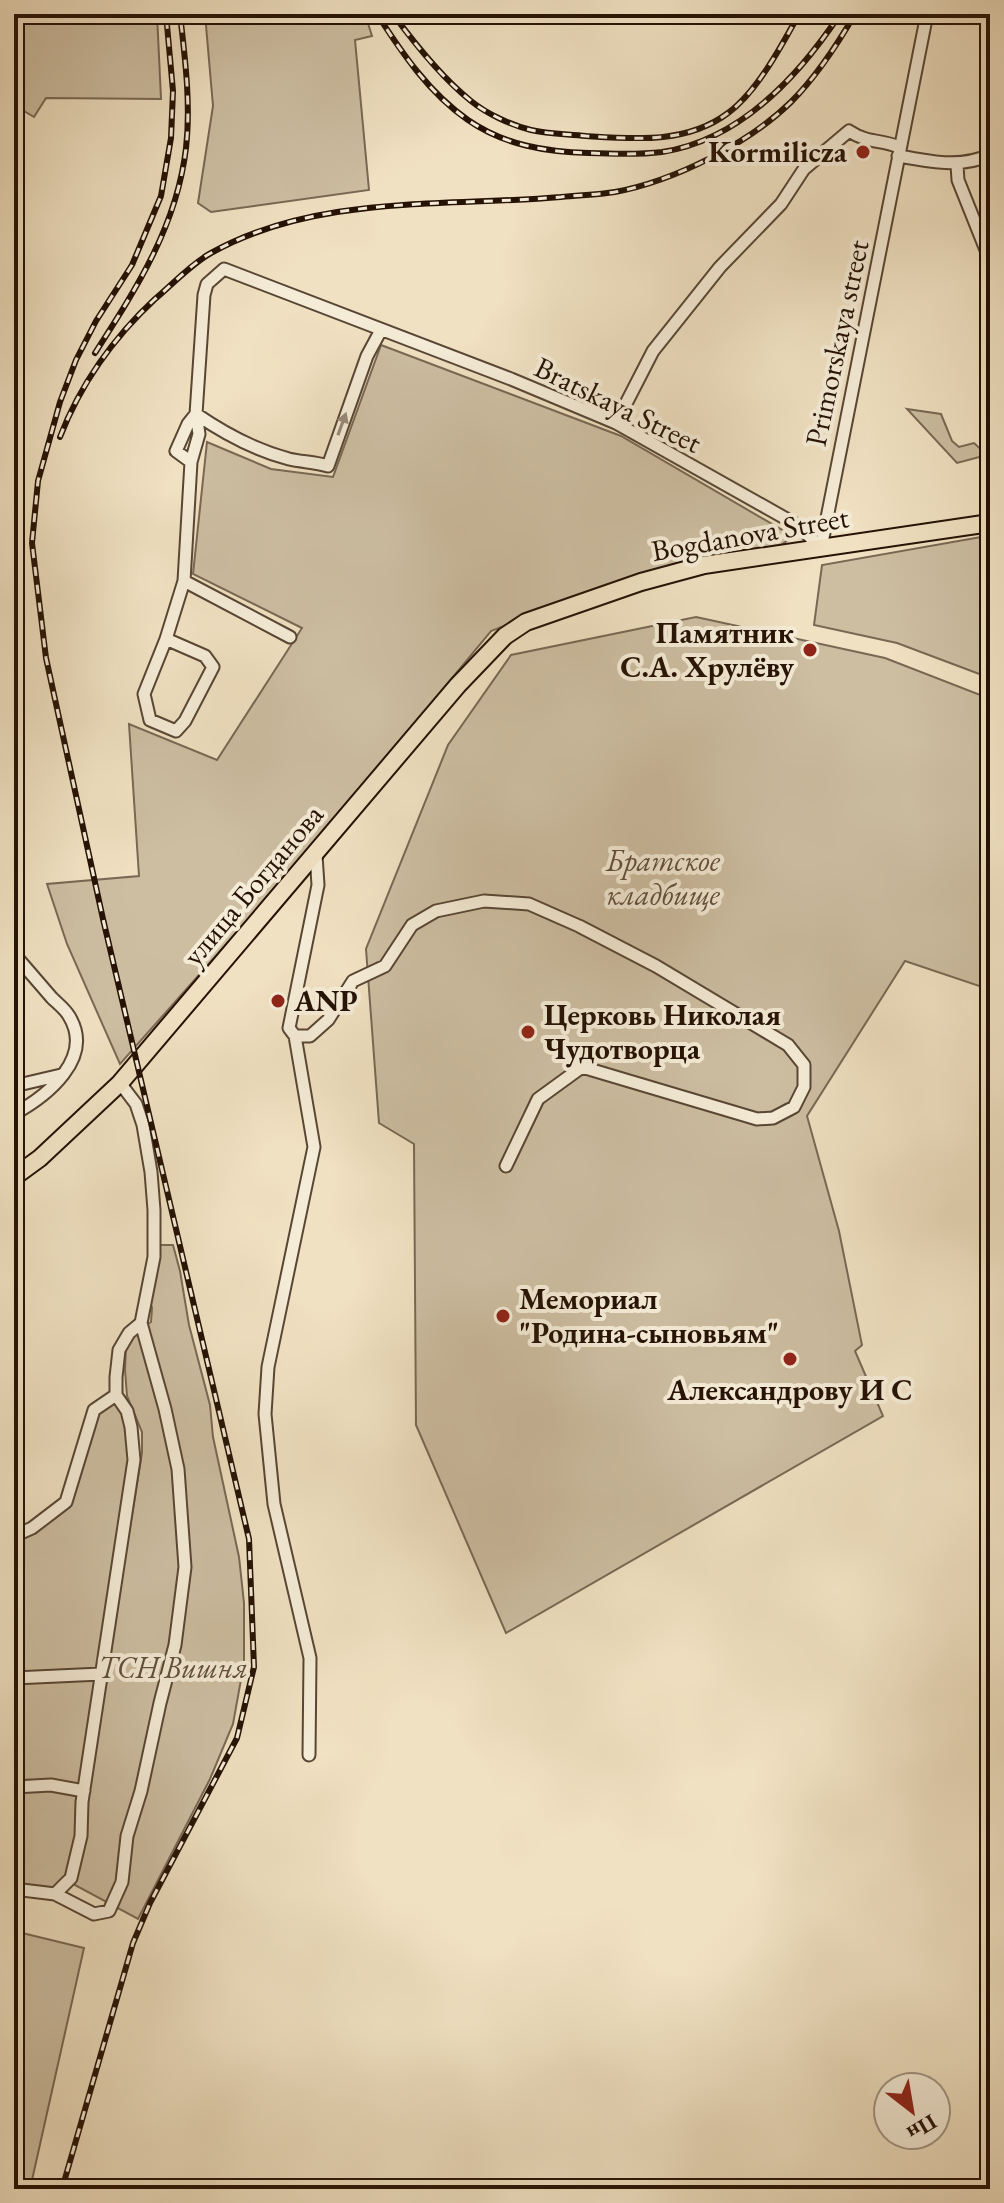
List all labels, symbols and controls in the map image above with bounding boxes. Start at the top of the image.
place label: Kormilicza [708,132,848,171]
marker: Kormilicza [854,143,872,161]
street label: Primorskaya street [796,236,878,450]
street label: Bratskaya Street [528,347,709,462]
one-way arrow [337,412,349,436]
street label: Bogdanova Street [648,497,852,570]
place label: Памятник С.А. Хрулёву [620,613,795,686]
marker: Памятник С.А. Хрулёву [801,641,819,659]
street label: улица Богданова [174,796,332,974]
park label: Братское кладбище [605,841,721,914]
place label: ANP [293,981,358,1020]
marker: ANP [269,992,287,1010]
place label: Церковь Николая Чудотворца [544,995,781,1068]
marker: Церковь Николая Чудотворца [519,1023,537,1041]
place label: Мемориал "Родина-сыновьям" [519,1279,779,1352]
marker: Мемориал "Родина-сыновьям" [494,1307,512,1325]
marker: Александрову И С [781,1350,799,1368]
place label: Александрову И С [666,1370,913,1409]
park label: ТСН Вишня [98,1648,248,1687]
north arrow [872,2071,952,2151]
text: Пн [901,2108,942,2148]

